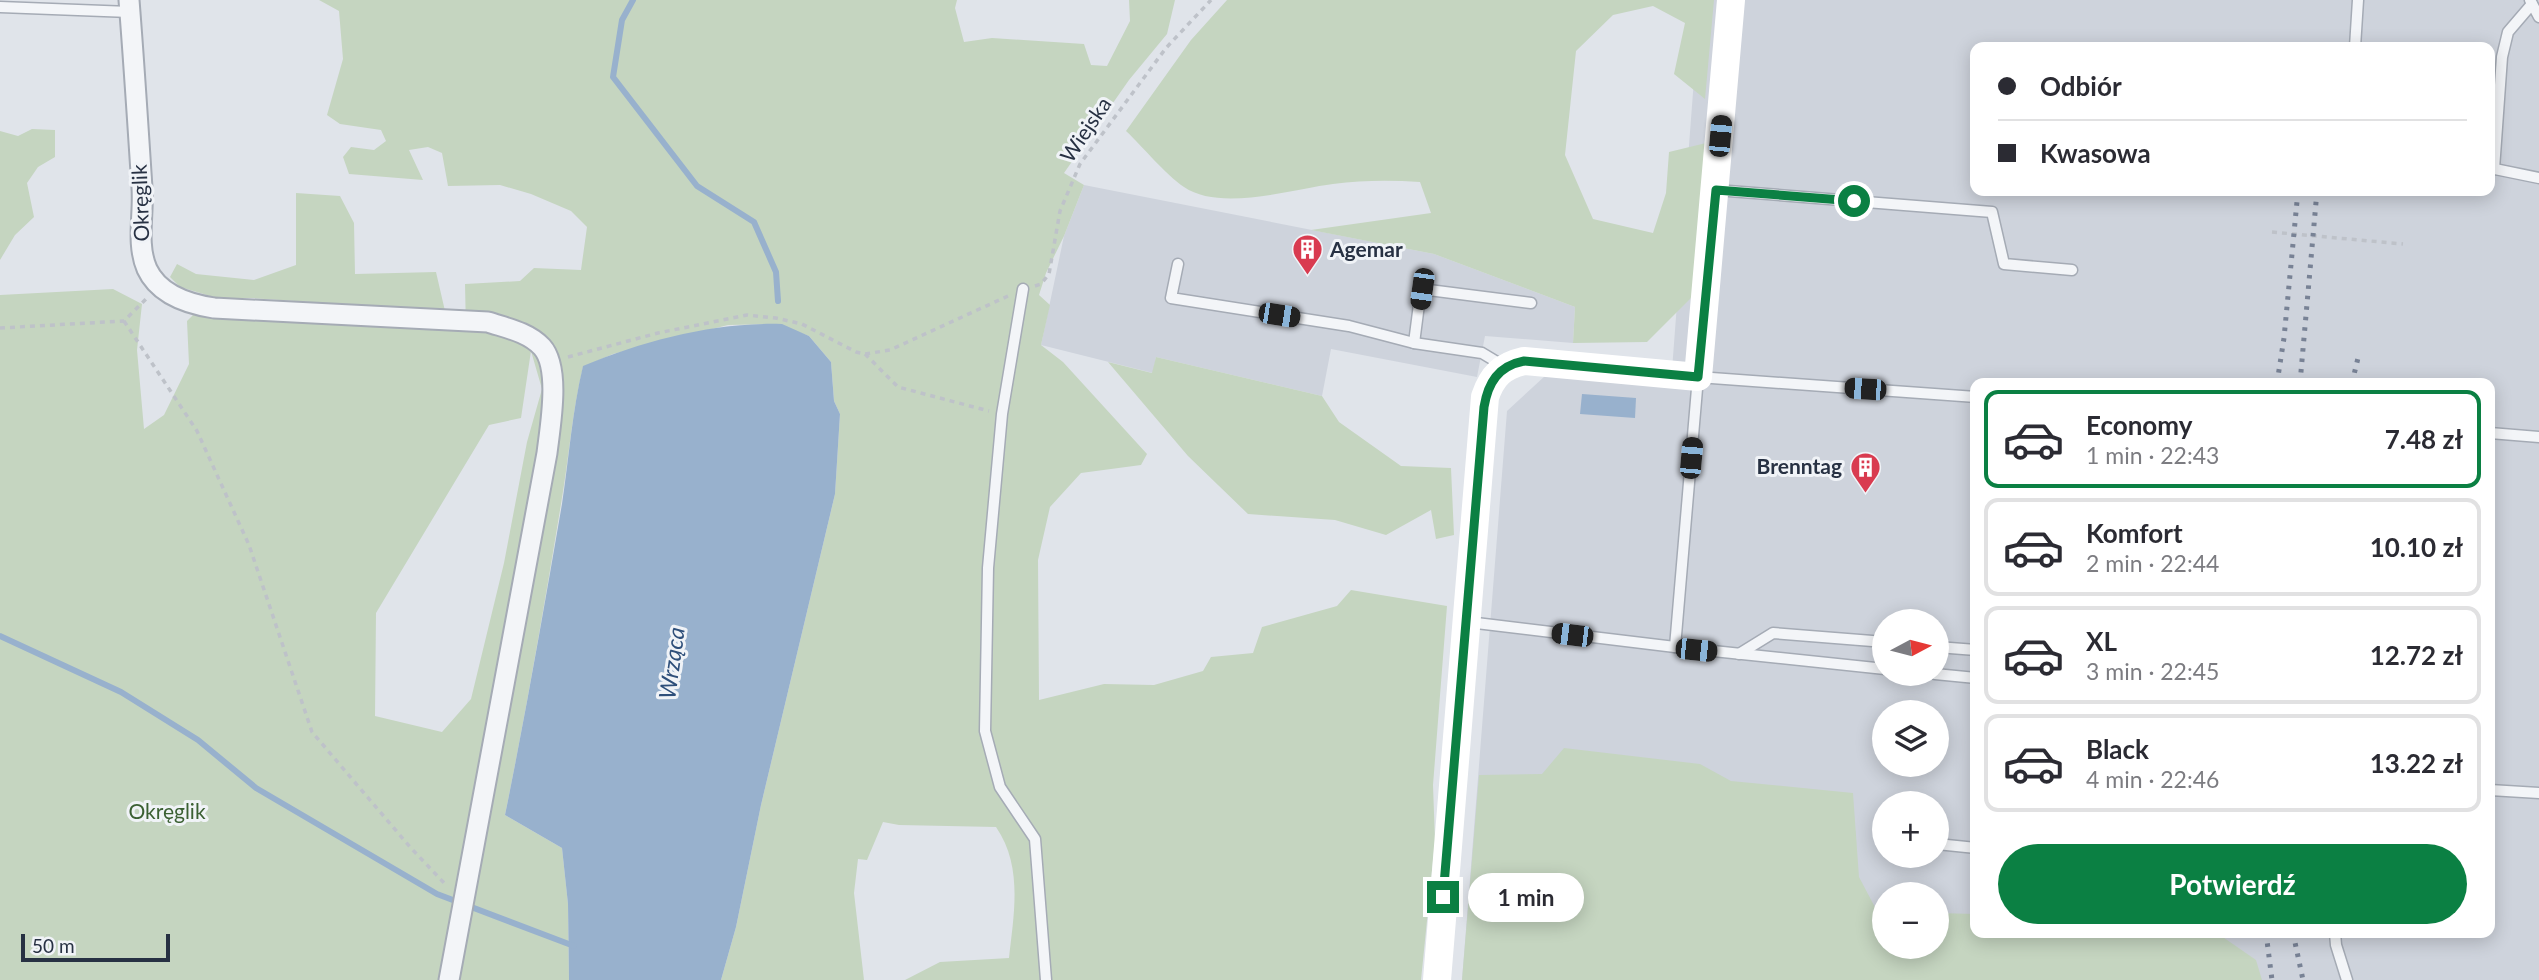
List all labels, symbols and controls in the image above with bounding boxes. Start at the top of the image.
text: Odbiór [2040,70,2122,102]
street label: Wiejska [1054,92,1116,166]
car [1708,114,1733,158]
text: Kwasowa [2040,137,2151,169]
street label: Okręglik [126,164,153,242]
route start [1838,185,1870,217]
building icon: Agemar [1290,233,1324,277]
place label: Agemar [1329,236,1403,261]
car [1409,267,1436,311]
car [1257,301,1302,329]
car [1844,377,1887,401]
icon: car [2002,408,2065,471]
text: Economy [2086,409,2192,441]
text: 7.48 zł [2385,423,2463,455]
car [1679,436,1704,480]
text: 1 min · 22:43 [2086,441,2219,469]
building icon: Brenntag [1848,450,1882,494]
place label: Brenntag [1757,453,1842,478]
icon: car [2002,516,2065,579]
text: Komfort [2086,517,2183,549]
text: 10.10 zł [2370,531,2463,563]
text: 2 min · 22:44 [2086,549,2219,577]
north arrow [1872,609,1950,686]
map controls [1872,609,1949,959]
car [1550,622,1595,648]
icon: car [2002,624,2065,687]
water label: Wrząca [652,625,690,701]
text: XL [2086,625,2117,657]
car [1675,637,1718,663]
text: 12.72 zł [2370,639,2463,671]
text: 3 min · 22:45 [2086,657,2219,685]
button: layers [1872,700,1949,777]
icon: car [2002,732,2065,795]
text: Black [2086,733,2149,765]
text: 13.22 zł [2370,747,2463,779]
text: 4 min · 22:46 [2086,765,2219,793]
button: + [1872,791,1949,868]
park label: Okręglik [128,798,206,823]
button: Potwierdź [1998,844,2467,924]
callout: 1 min [1468,872,1583,922]
route end [1427,881,1459,913]
button: − [1872,882,1949,959]
text: 1 min [1497,883,1555,911]
scale bar [21,931,170,963]
text: 50 m [32,934,75,957]

